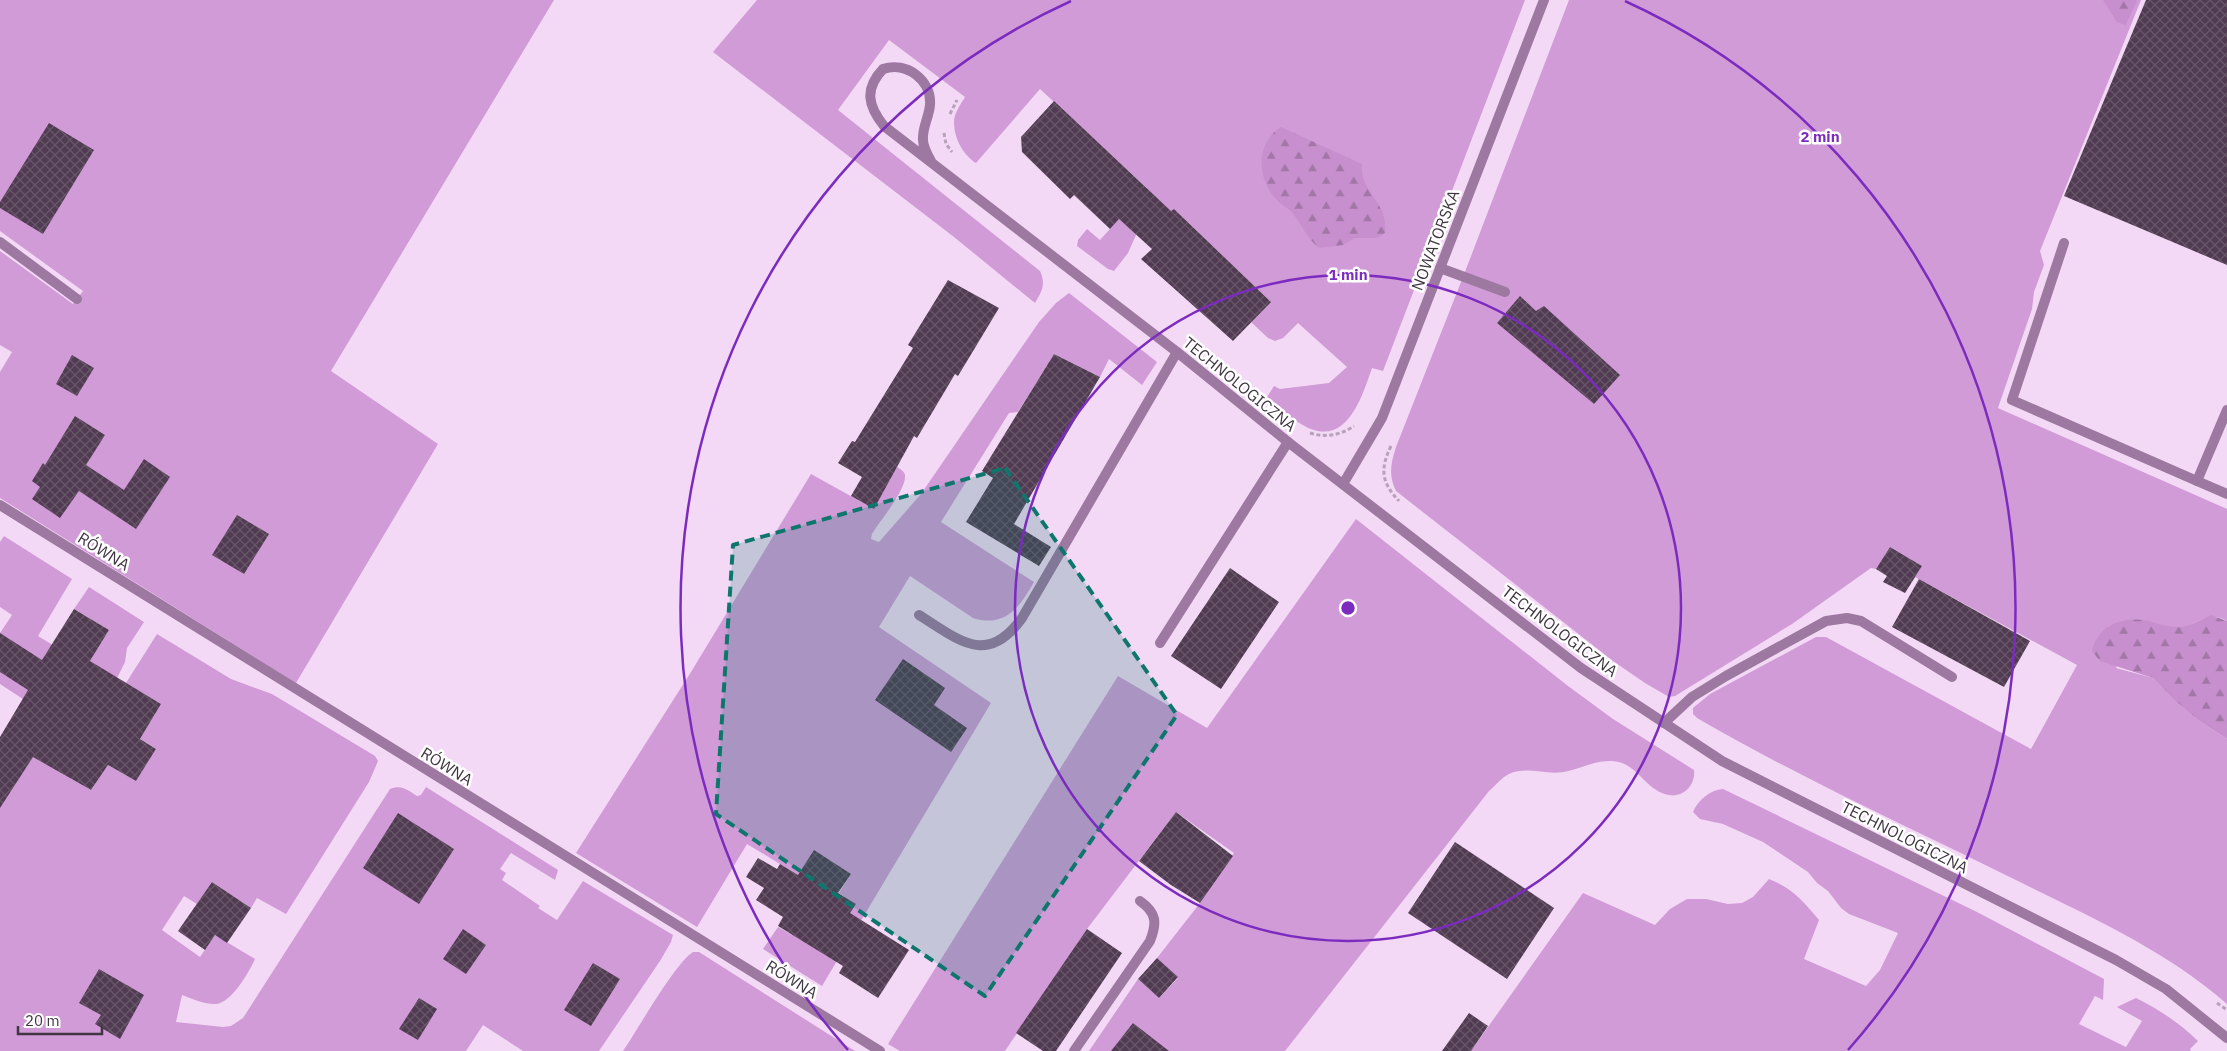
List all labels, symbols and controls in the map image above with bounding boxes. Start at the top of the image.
text: 2 min [1800,127,1840,146]
street label: NOWATORSKA [1407,187,1463,293]
text: 1 min [1328,265,1368,284]
street label: TECHNOLOGICZNA [1179,332,1301,436]
street label: RÓWNA [74,527,134,575]
street label: TECHNOLOGICZNA [1498,581,1622,681]
centre of rings [1339,599,1357,617]
street label: RÓWNA [417,742,477,790]
street label: TECHNOLOGICZNA [1838,796,1972,878]
street label: RÓWNA [762,955,822,1003]
scale bar [18,1004,101,1036]
text: 20 m [25,1011,60,1030]

